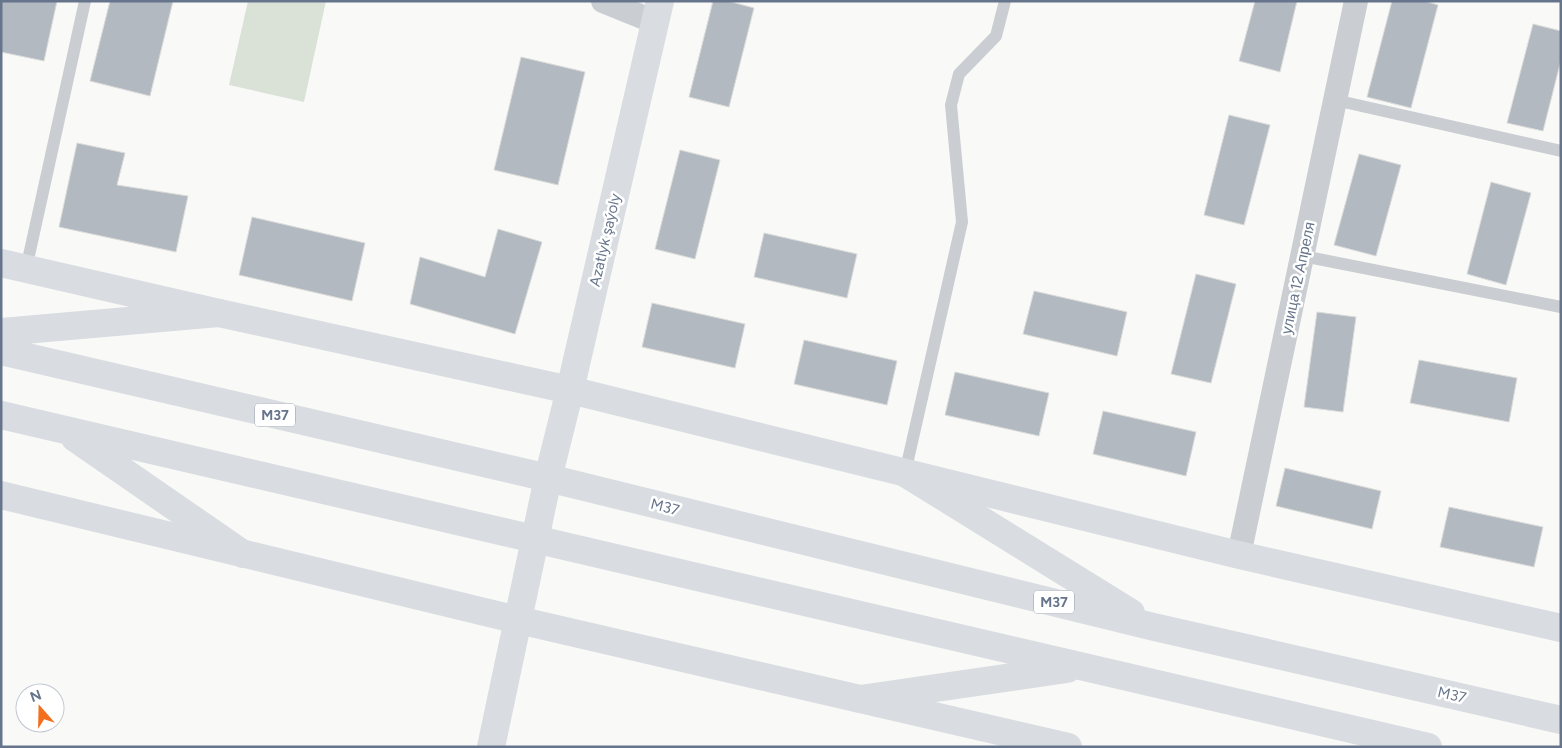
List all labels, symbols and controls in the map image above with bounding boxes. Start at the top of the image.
street label: Azatlyk şaýoly [586,191,625,288]
street label: улица 12 Апреля [1277,220,1319,336]
road number: M37 [255,404,295,426]
street label: M37 [649,495,681,519]
road number: M37 [1034,590,1074,614]
north arrow [15,683,65,733]
street label: M37 [1436,683,1468,707]
text: N [28,686,44,706]

